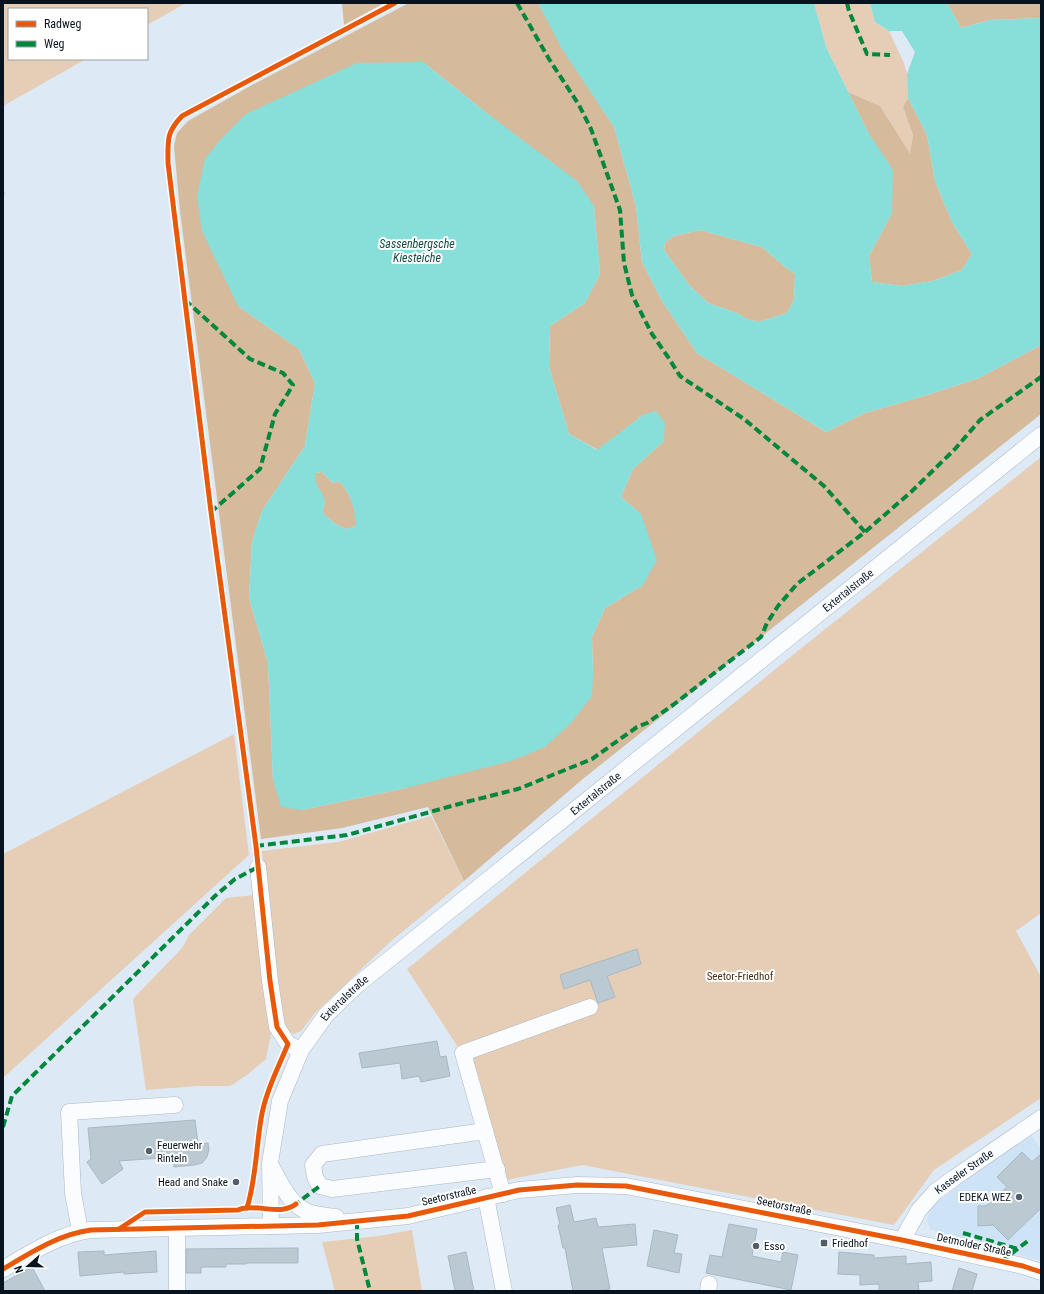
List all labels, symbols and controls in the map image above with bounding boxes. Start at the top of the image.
legend [8,8,148,60]
text: Radweg [44,17,81,31]
text: Weg [44,37,65,51]
water label: Sassenbergsche Kiesteiche [379,237,455,265]
street label: Extertalstraße [820,566,876,615]
street label: Extertalstraße [568,769,623,818]
park label: Seetor-Friedhof [707,970,774,983]
street label: Extertalstraße [318,972,371,1023]
place label: Feuerwehr Rinteln [157,1139,203,1165]
marker: Feuerwehr Rinteln [144,1146,154,1156]
street label: Kasseler Straße [932,1147,996,1196]
place label: Head and Snake [158,1176,228,1189]
marker: Head and Snake [231,1177,241,1187]
street label: Seetorstraße [420,1183,478,1209]
place label: EDEKA WEZ [959,1191,1011,1204]
marker: EDEKA WEZ [1014,1192,1024,1202]
street label: Seetorstraße [755,1194,813,1218]
street label: Detmolder Straße [936,1231,1012,1259]
place label: Friedhof [832,1237,868,1250]
marker: Friedhof [819,1238,829,1248]
place label: Esso [764,1240,786,1253]
marker: Esso [751,1241,761,1251]
north arrow [8,1246,48,1286]
text: N [12,1264,26,1275]

